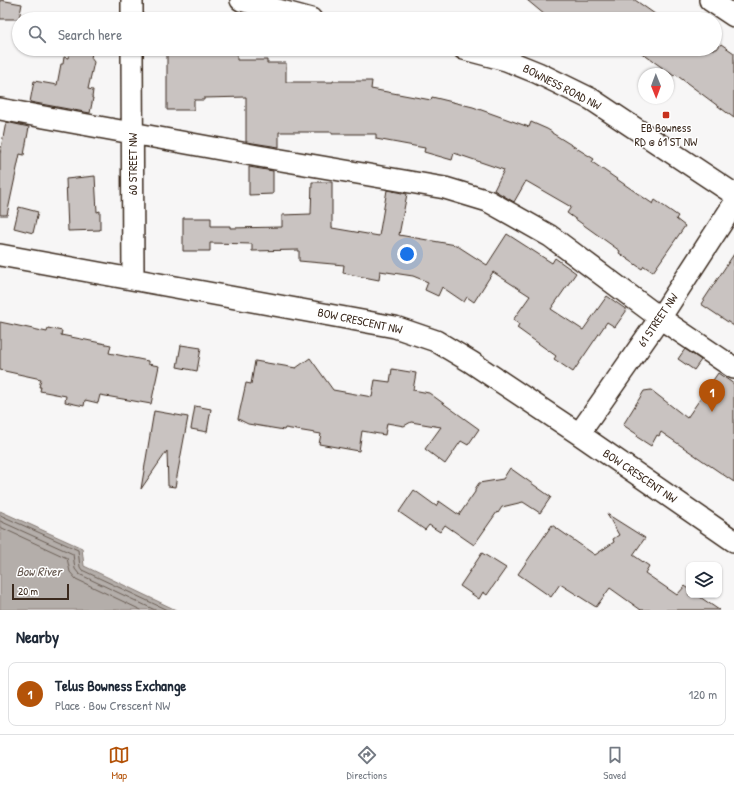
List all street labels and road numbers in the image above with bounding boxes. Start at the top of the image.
street label: BOWNESS ROAD NW [520,59,605,114]
street label: 60 STREET NW [124,132,141,195]
street label: 61 STREET NW [633,289,682,350]
street label: BOW CRESCENT NW [316,303,405,338]
street label: BOW CRESCENT NW [600,444,681,507]

